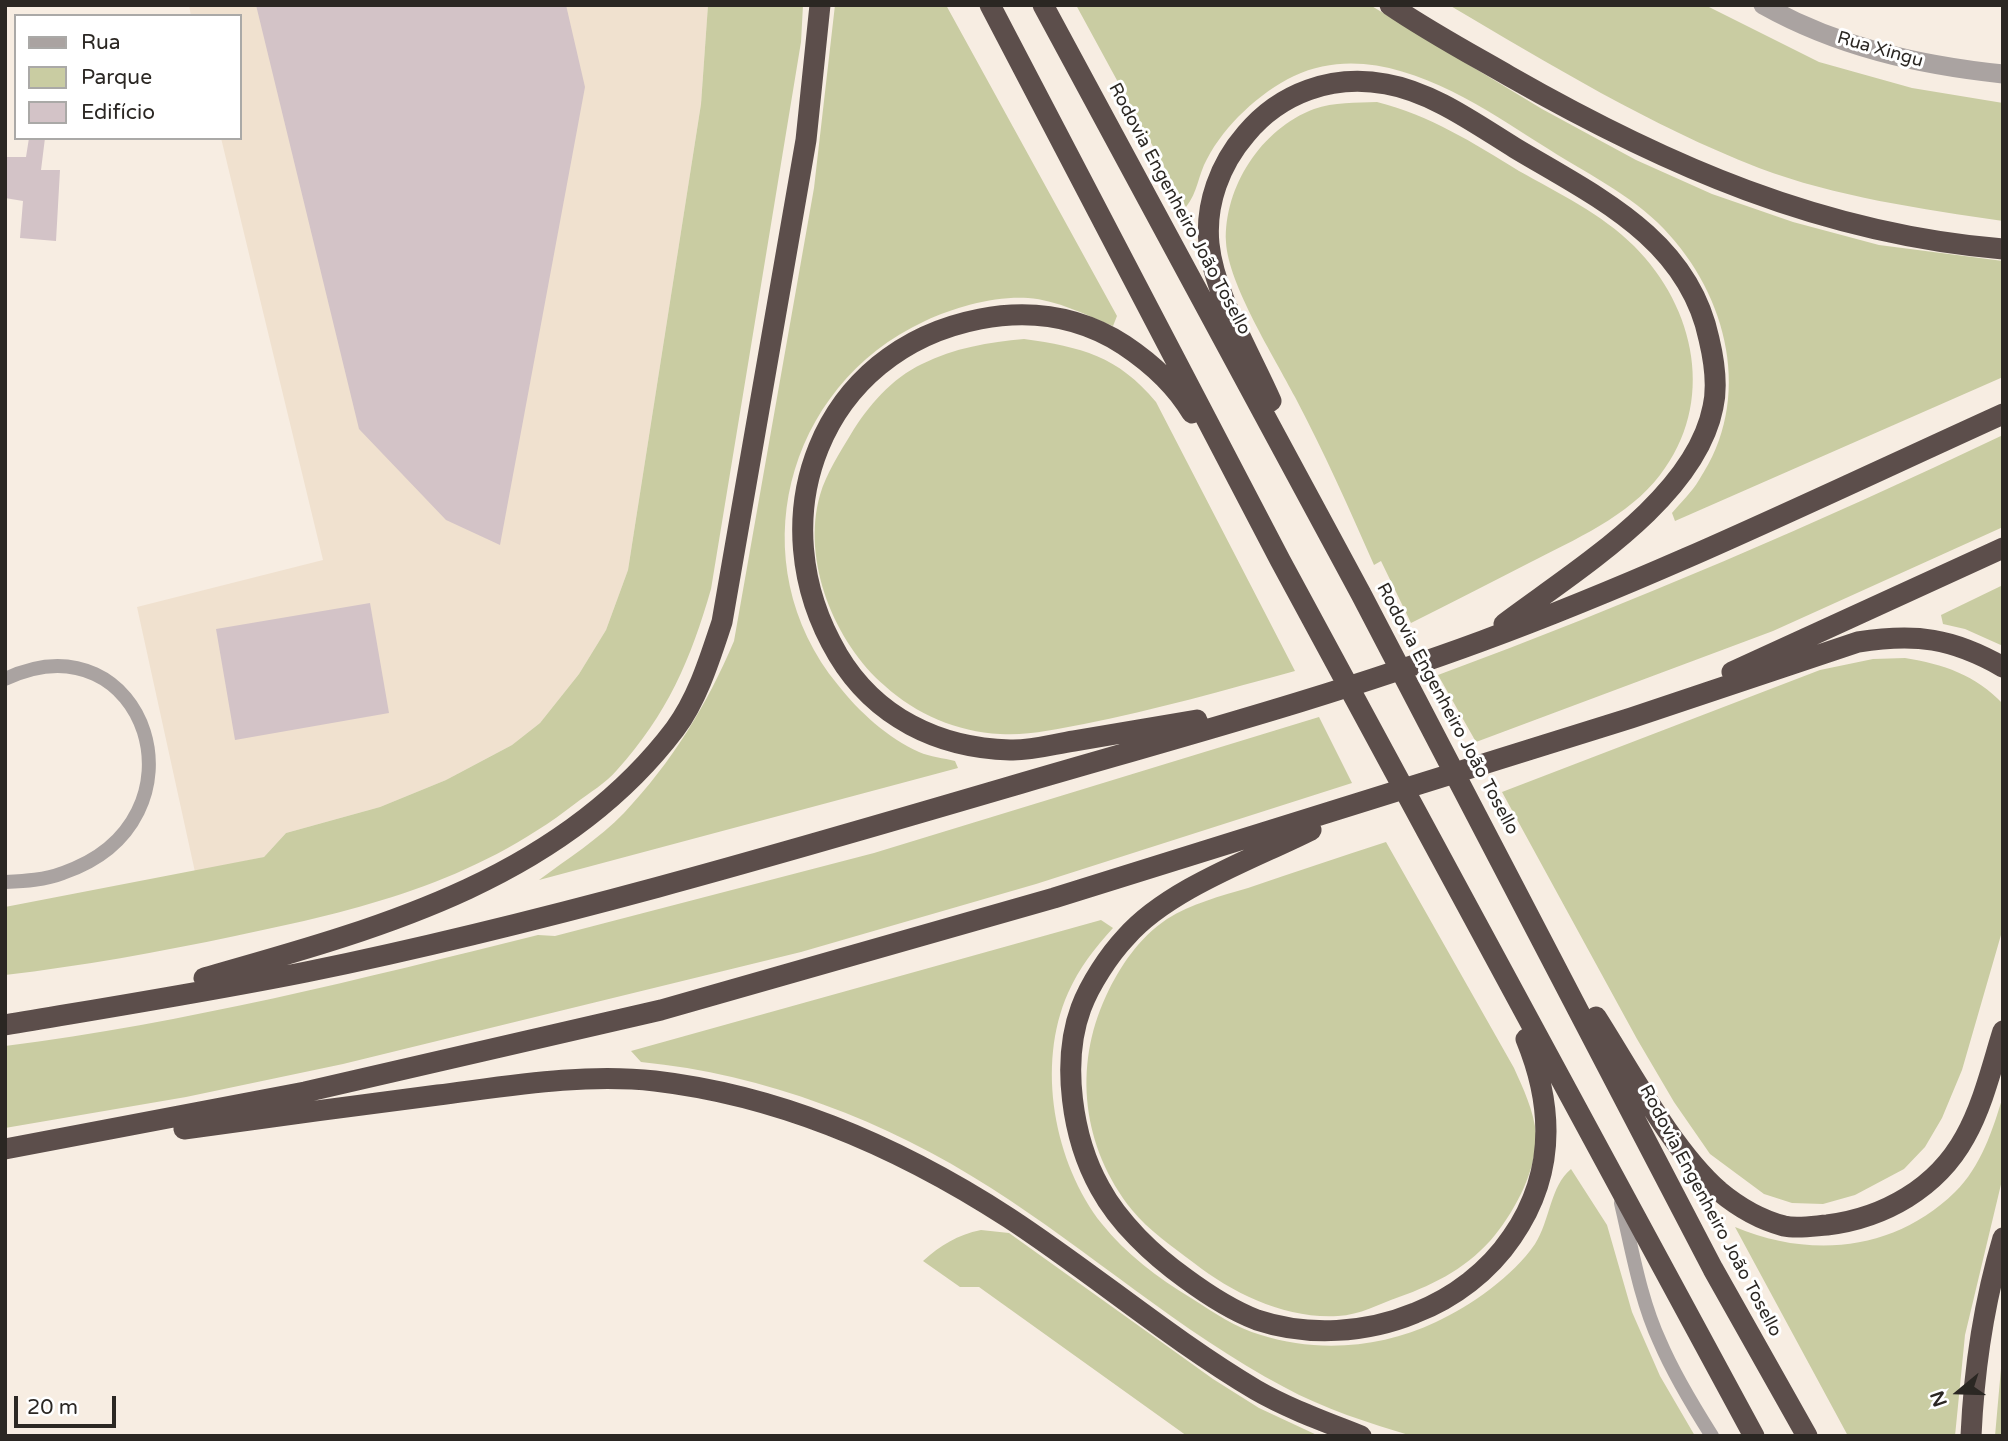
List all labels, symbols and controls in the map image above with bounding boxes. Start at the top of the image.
legend [14,14,242,140]
street label: Rua Xingu [1835,27,1925,73]
text: Rua [81,30,121,55]
text: Parque [81,65,152,90]
street label: Rodovia Engenheiro João Tosello [1103,79,1255,339]
text: Edifício [81,100,155,125]
street label: Rodovia Engenheiro João Tosello [1371,579,1523,839]
street label: Rodovia Engenheiro João Tosello [1634,1081,1786,1341]
north arrow [1924,1357,1994,1427]
scale bar [18,1382,119,1426]
text: N [1926,1388,1952,1410]
text: 20 m [27,1395,78,1420]

